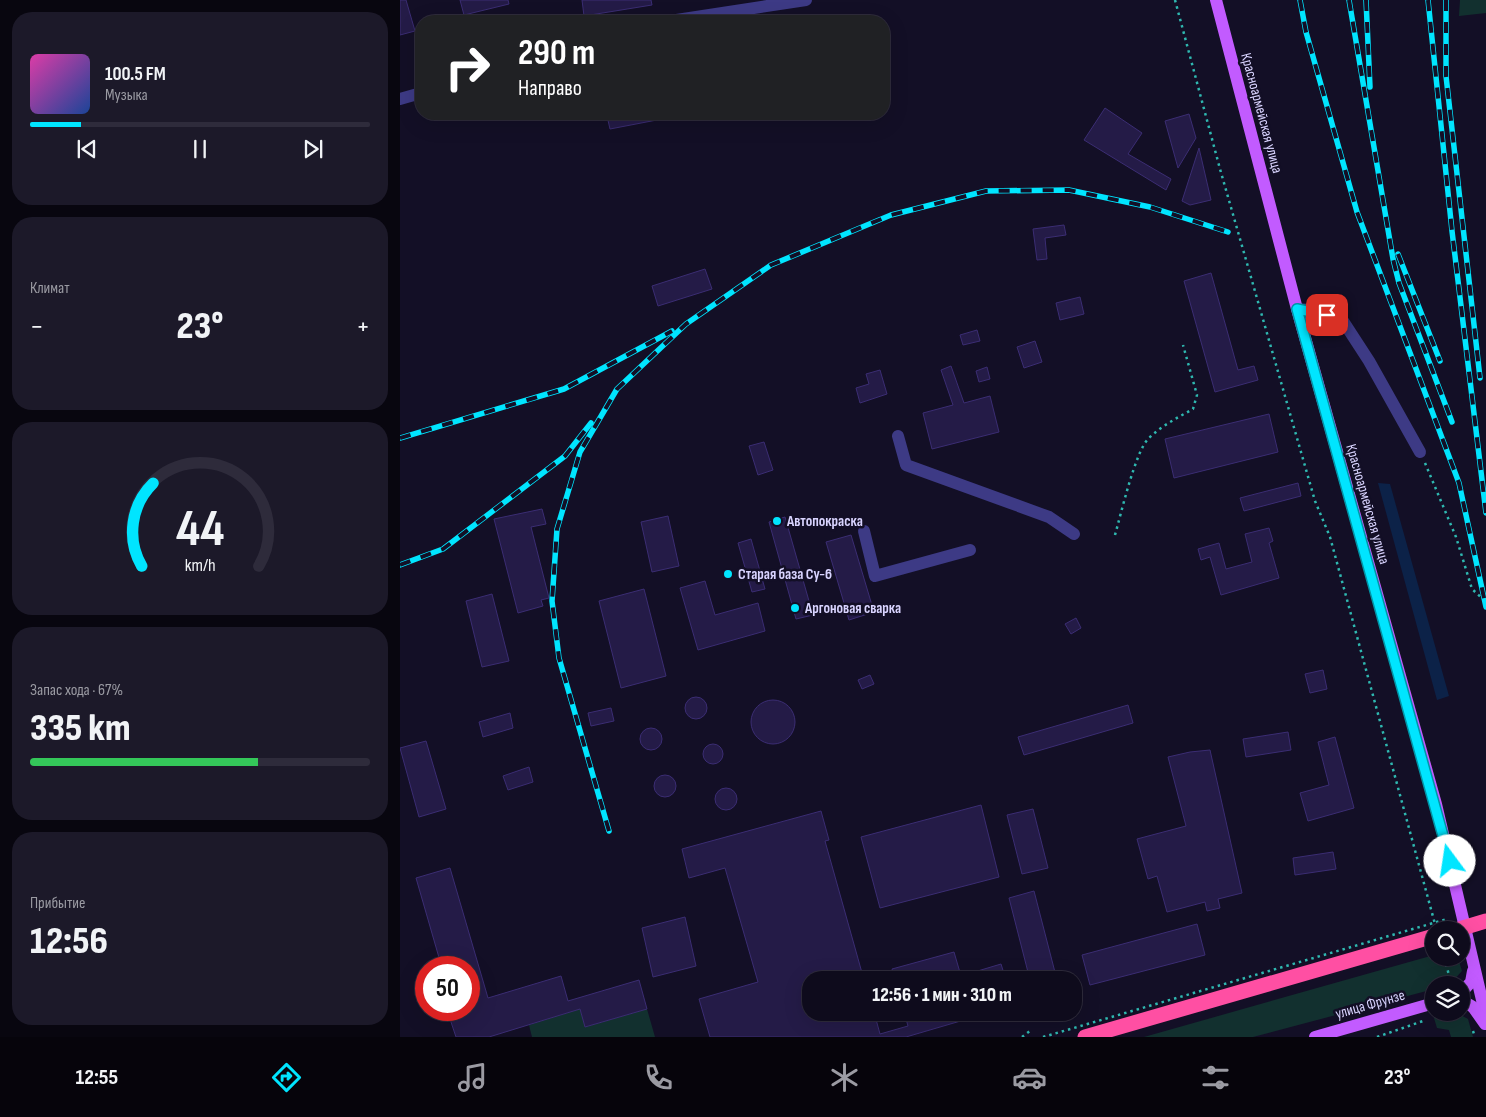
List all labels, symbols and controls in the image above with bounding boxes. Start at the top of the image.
text: 290 m [518,32,595,75]
icon: right [435,35,500,100]
street label: Красноармейская улица [1236,51,1287,176]
text: 100.5 FM [105,63,166,86]
text: Направо [518,75,582,102]
text: Музыка [105,86,148,105]
icon: previous [73,135,101,163]
icon: pause [186,135,214,163]
icon: next [299,135,327,163]
text: Климат [30,279,70,298]
pin [1306,294,1348,336]
icon: arrive [1313,301,1341,329]
text: 23° [177,304,223,349]
text: − [30,310,44,343]
text: + [356,310,370,343]
street label: Красноармейская улица [1341,442,1394,567]
text: 44 [176,498,224,561]
place label: Автопокраска [786,512,863,531]
marker: Автопокраска [771,515,783,527]
text: km/h [185,555,215,576]
place label: Старая база Су-6 [738,565,832,584]
marker: Старая база Су-6 [722,568,734,580]
place label: Аргоновая сварка [804,599,901,618]
marker: Аргоновая сварка [789,602,801,614]
text: Запас хода · 67% [30,681,123,700]
text: 335 km [30,706,131,751]
position arrow [1423,834,1475,886]
text: Прибытие [30,894,85,913]
text: 12:56 [30,919,108,964]
map controls [1425,921,1470,1021]
button: search [1425,921,1470,966]
speed limit sign: 50 [415,956,480,1021]
button: layers [1425,976,1470,1021]
text: 12:56 · 1 мин · 310 m [872,984,1012,1007]
street label: улица Фрунзе [1333,986,1407,1023]
icon: directions [269,1060,304,1095]
icon: music [455,1060,490,1095]
icon: phone [641,1060,676,1095]
icon: climate [827,1060,862,1095]
icon: car [1012,1060,1047,1095]
icon: filters [1198,1060,1233,1095]
text: 12:55 [75,1064,118,1091]
text: 23° [1384,1064,1410,1091]

